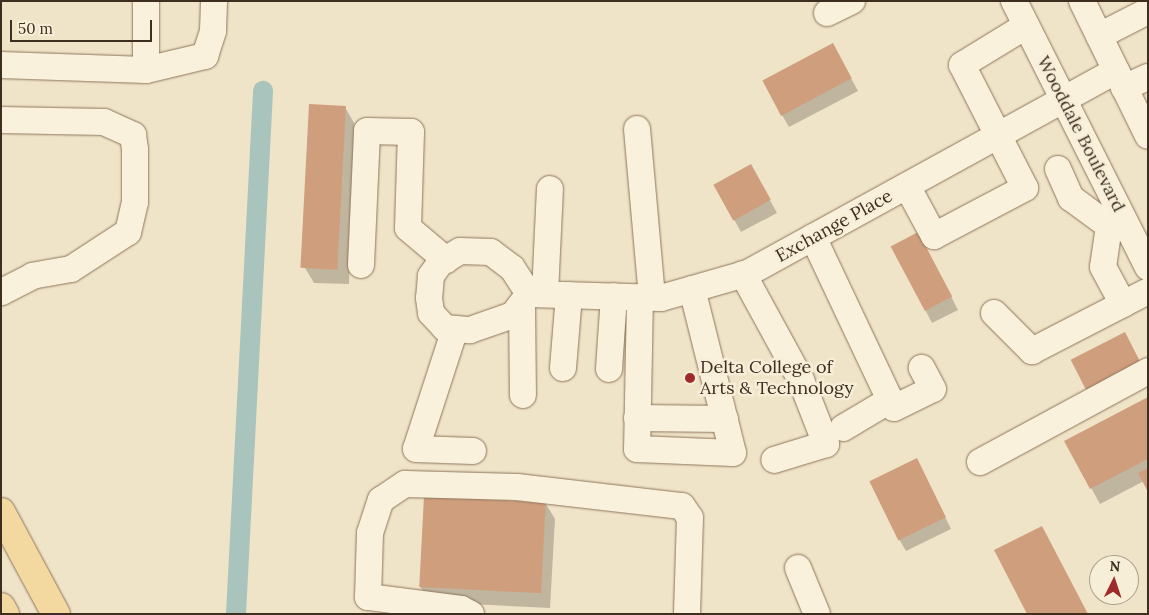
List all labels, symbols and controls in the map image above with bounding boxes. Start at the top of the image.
scale bar [12,10,155,42]
text: 50 m [18,19,53,38]
street label: Wooddale Boulevard [1032,52,1130,216]
street label: Exchange Place [772,185,896,267]
place label: Delta College of Arts & Technology [700,357,854,399]
marker: Delta College of Arts & Technology [684,372,696,384]
north arrow [1089,555,1139,605]
text: N [1109,557,1121,575]

